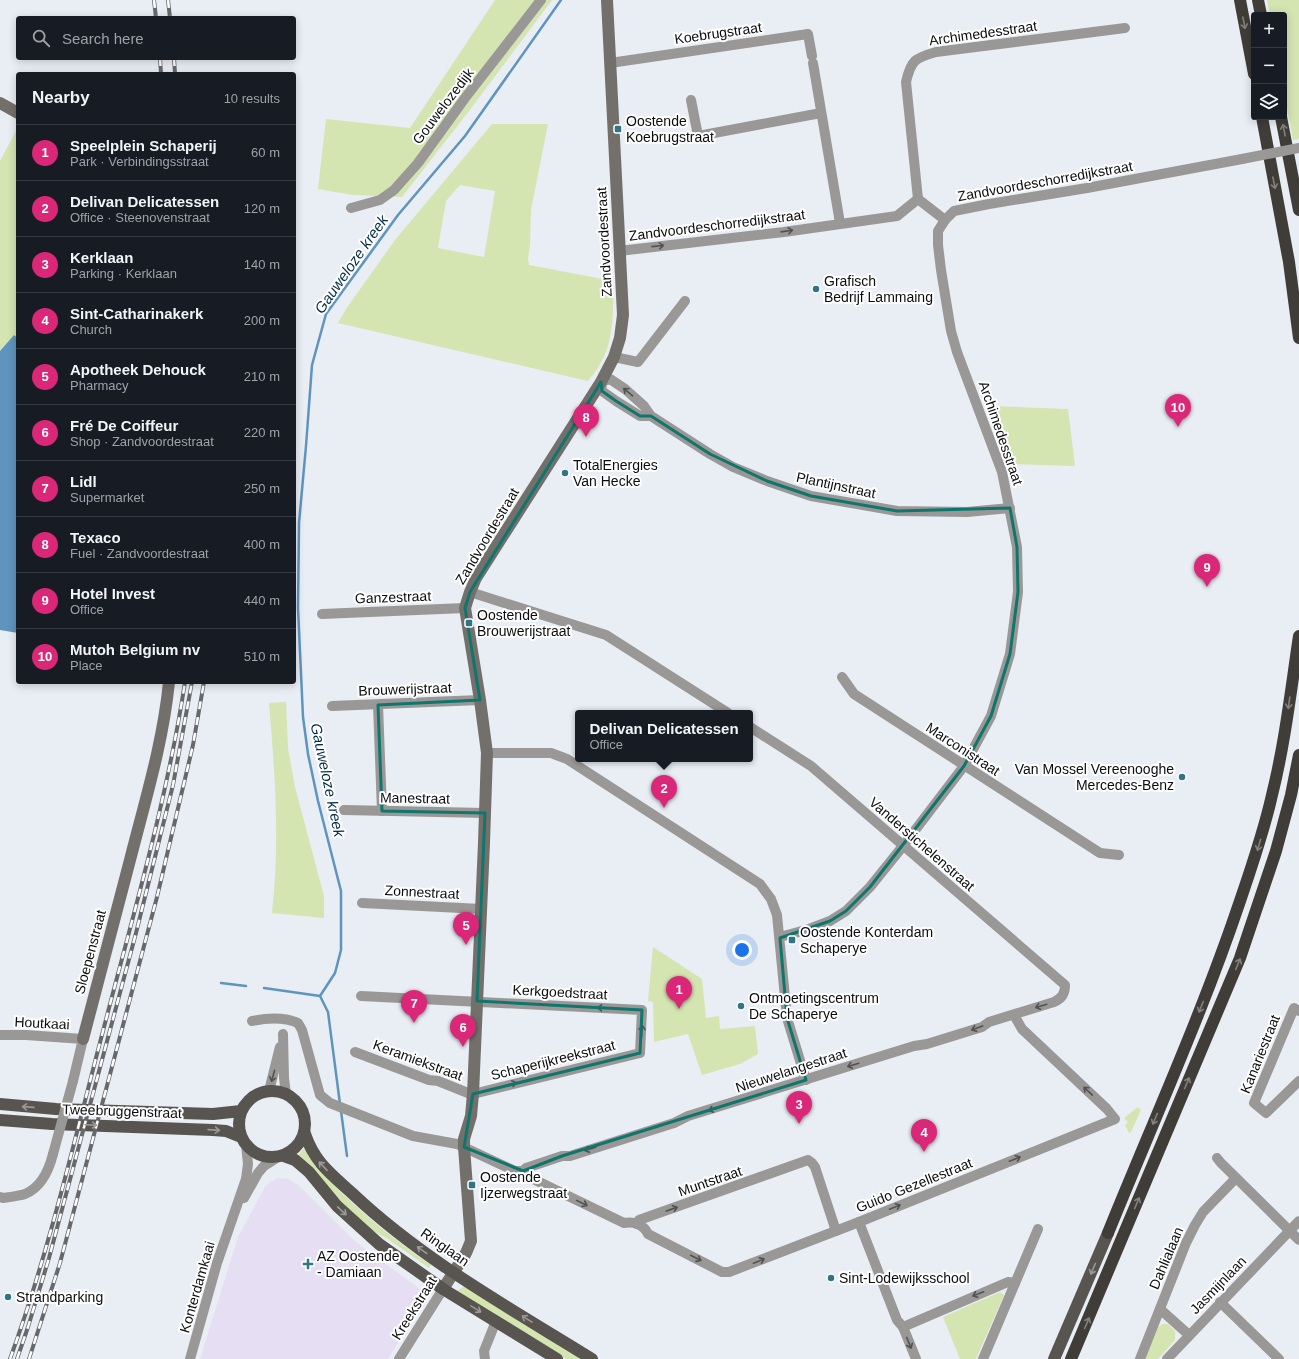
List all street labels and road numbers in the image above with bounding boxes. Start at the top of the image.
street label: Archimedesstraat [928,17,1038,49]
street label: Koebrugstraat [673,19,763,47]
street label: Gouwelozedijk [409,64,477,147]
street label: Zandvoordeschorredijkstraat [956,158,1134,204]
street label: Zandvoordestraat [593,187,615,297]
street label: Zandvoordeschorredijkstraat [628,206,806,244]
street label: Archimedesstraat [976,379,1026,487]
street label: Plantijnstraat [795,469,877,501]
street label: Zandvoordestraat [452,485,522,587]
street label: Ganzestraat [355,588,431,606]
street label: Brouwerijstraat [358,679,452,699]
street label: Marconistraat [923,719,1003,779]
street label: Manestraat [380,789,450,807]
street label: Vanderstichelenstraat [866,794,978,894]
street label: Zonnestraat [384,882,460,902]
street label: Sloepenstraat [71,908,109,996]
street label: Kerkgoedstraat [512,982,608,1002]
street label: Kanariestraat [1237,1012,1283,1096]
street label: Houtkaai [14,1014,70,1032]
street label: Keramiekstraat [371,1036,465,1084]
street label: Schaperijkreekstraat [489,1037,617,1083]
street label: Nieuwelangestraat [733,1044,849,1096]
street label: Tweebruggenstraat [62,1101,182,1121]
street label: Guido Gezellestraat [854,1154,974,1216]
street label: Muntstraat [676,1163,744,1199]
street label: Dahlialaan [1146,1224,1186,1292]
street label: Ringlaan [418,1225,472,1269]
street label: Konterdamkaai [176,1240,218,1334]
street label: Jasmijnlaan [1187,1253,1249,1317]
street label: Kreekstraat [388,1273,440,1343]

